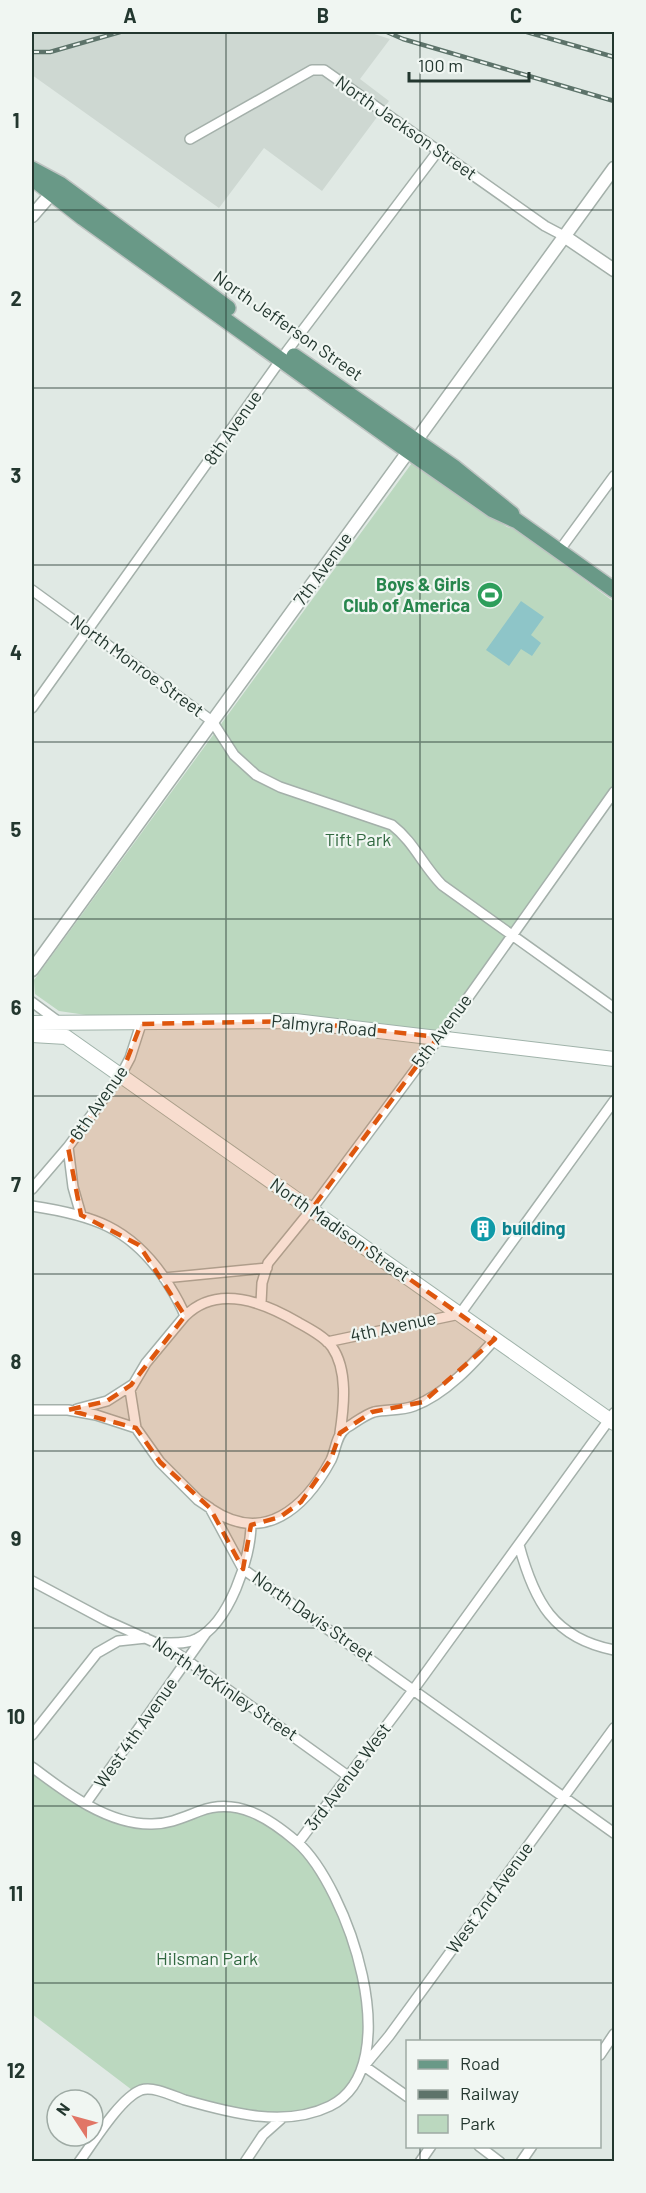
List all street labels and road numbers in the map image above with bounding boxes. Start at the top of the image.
street label: North Jackson Street [332,70,481,184]
street label: North Jefferson Street [210,265,368,385]
street label: 8th Avenue [198,386,266,469]
street label: 7th Avenue [288,527,356,609]
street label: North Monroe Street [67,609,209,721]
street label: 5th Avenue [406,989,476,1071]
street label: Palmyra Road [270,1009,378,1041]
street label: 6th Avenue [64,1061,132,1144]
street label: North Madison Street [266,1173,415,1286]
street label: 4th Avenue [348,1306,438,1346]
street label: North Davis Street [249,1566,379,1666]
street label: North McKinley Street [149,1631,302,1745]
street label: West 4th Avenue [89,1673,182,1792]
street label: 3rd Avenue West [299,1718,395,1835]
street label: West 2nd Avenue [441,1837,537,1958]

